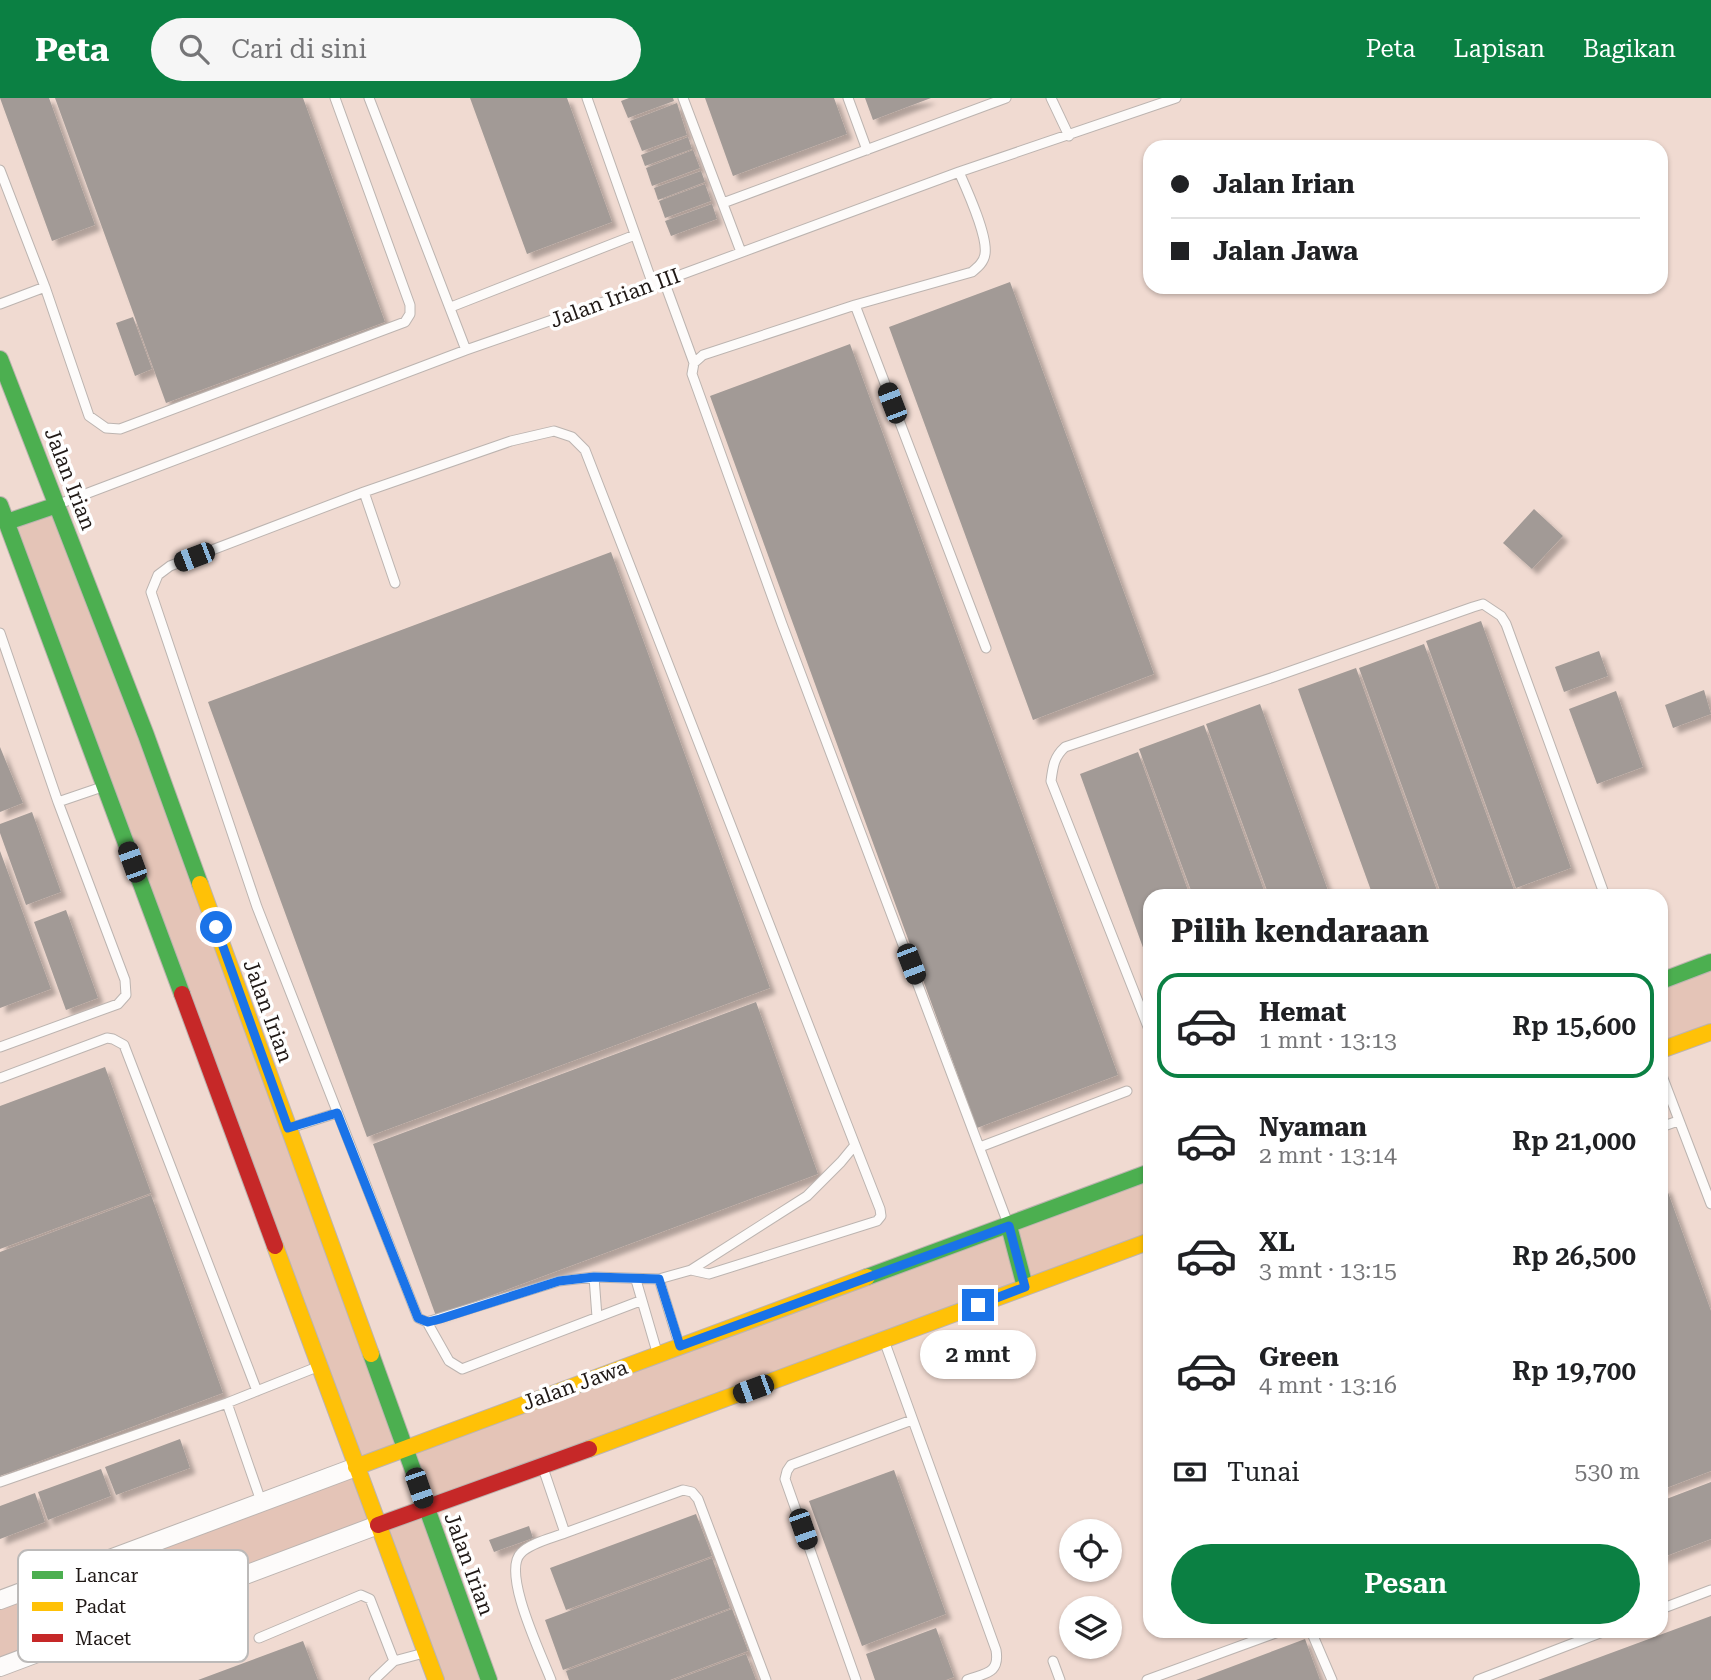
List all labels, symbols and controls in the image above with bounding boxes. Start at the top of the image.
search box [151,18,641,81]
text: Peta [35,30,109,69]
icon: search [175,30,213,68]
text: Cari di sini [231,34,367,64]
text: Peta [1366,35,1416,63]
text: Lapisan [1454,35,1545,63]
text: Bagikan [1583,35,1676,63]
text: Jalan Irian [1213,169,1355,199]
text: Jalan Jawa [1213,236,1358,266]
street label: Jalan Irian III [547,263,683,333]
car [875,380,910,426]
street label: Jalan Irian [40,424,101,534]
car [171,540,218,574]
car [115,839,150,885]
route start [200,911,232,943]
text: Pilih kendaraan [1171,912,1429,950]
car [894,941,929,987]
street label: Jalan Irian [238,956,298,1066]
icon: car [1175,994,1238,1057]
text: Hemat [1259,997,1346,1027]
text: Rp 15,600 [1512,1011,1636,1041]
text: 1 mnt · 13:13 [1259,1027,1397,1054]
icon: car [1175,1109,1238,1172]
text: Nyaman [1259,1112,1367,1142]
text: Rp 21,000 [1512,1126,1636,1156]
text: 2 mnt · 13:14 [1259,1142,1397,1169]
icon: car [1175,1224,1238,1287]
text: XL [1259,1227,1295,1257]
text: Rp 26,500 [1512,1241,1636,1271]
text: 3 mnt · 13:15 [1259,1257,1397,1284]
route end [962,1289,994,1321]
callout: 2 mnt [920,1330,1036,1378]
icon: car [1175,1339,1238,1402]
text: 2 mnt [946,1341,1010,1368]
text: Green [1259,1342,1339,1372]
street label: Jalan Jawa [519,1355,631,1415]
text: Rp 19,700 [1512,1356,1636,1386]
car [730,1372,777,1406]
text: 4 mnt · 13:16 [1259,1372,1397,1399]
icon: cash [1171,1453,1209,1491]
text: Tunai [1227,1457,1300,1487]
text: 530 m [1575,1458,1640,1485]
car [403,1465,436,1511]
car [787,1506,820,1552]
street label: Jalan Irian [439,1509,499,1619]
map controls [1059,1519,1122,1659]
button: locate [1059,1519,1122,1582]
button: Pesan [1171,1544,1640,1624]
legend [18,1550,248,1662]
text: Lancar [75,1564,138,1587]
text: Padat [75,1595,126,1618]
button: layers [1059,1596,1122,1659]
text: Macet [75,1627,131,1650]

